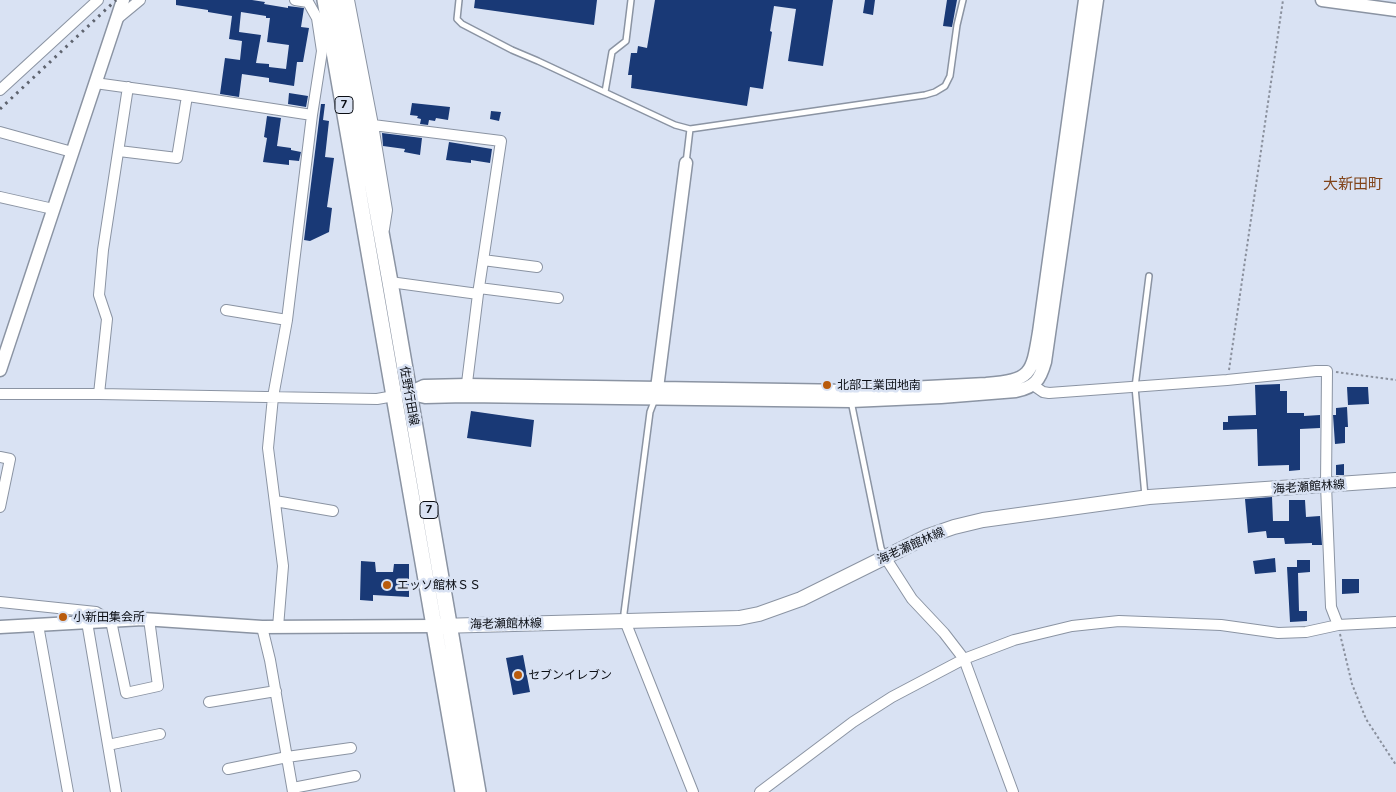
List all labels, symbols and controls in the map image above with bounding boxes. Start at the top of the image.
road number: 7 [335,96,353,114]
district label: 大新田町 [1323,175,1383,193]
street label: 佐野行田線 [397,365,421,427]
place label: 北部工業団地南 [837,378,921,392]
marker: 北部工業団地南 [821,379,833,391]
street label: 海老瀬館林線 [1273,477,1345,497]
road number: 7 [420,502,438,518]
street label: 海老瀬館林線 [875,525,947,567]
place label: エッソ館林ＳＳ [397,578,481,592]
marker: エッソ館林ＳＳ [381,579,393,591]
place label: 小新田集会所 [73,610,145,624]
marker: 小新田集会所 [57,611,69,623]
street label: 海老瀬館林線 [470,616,542,632]
place label: セブンイレブン [528,668,612,682]
marker: セブンイレブン [512,669,524,681]

